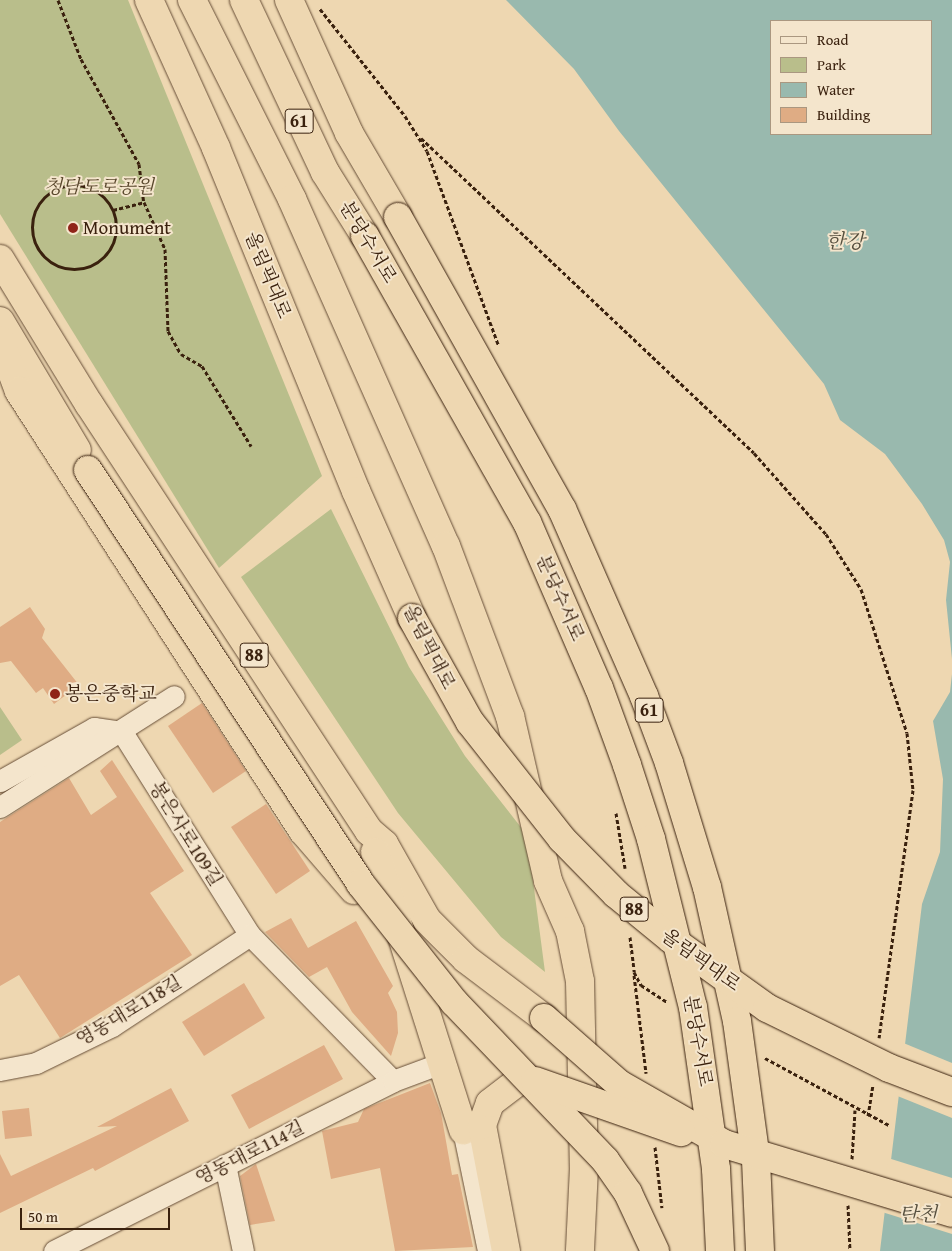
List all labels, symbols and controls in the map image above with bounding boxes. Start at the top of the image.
legend [770,20,932,135]
text: Road [817,29,848,50]
text: Park [817,54,846,75]
text: Water [817,79,855,100]
text: Building [817,104,870,125]
road number: 61 [284,105,314,136]
park label: 청담도로공원 [44,176,154,198]
street label: 분당수서로 [335,197,401,287]
place label: Monument [83,217,171,239]
marker: Monument [67,222,79,234]
street label: 올림픽대로 [240,228,296,322]
water label: 한강 [826,228,864,252]
street label: 분당수서로 [531,551,589,645]
street label: 올림픽대로 [398,601,460,693]
road number: 88 [239,640,269,670]
place label: 봉은중학교 [65,683,157,705]
marker: 봉은중학교 [49,688,61,700]
road number: 61 [634,694,664,726]
street label: 봉은사로109길 [145,777,227,891]
road number: 88 [619,894,649,924]
street label: 올림픽대로 [657,924,745,996]
street label: 영동대로118길 [72,971,186,1051]
street label: 분당수서로 [679,994,717,1088]
street label: 영동대로114길 [192,1116,308,1190]
scale bar [22,1198,172,1230]
water label: 탄천 [899,1201,937,1225]
text: 50 m [28,1206,58,1227]

